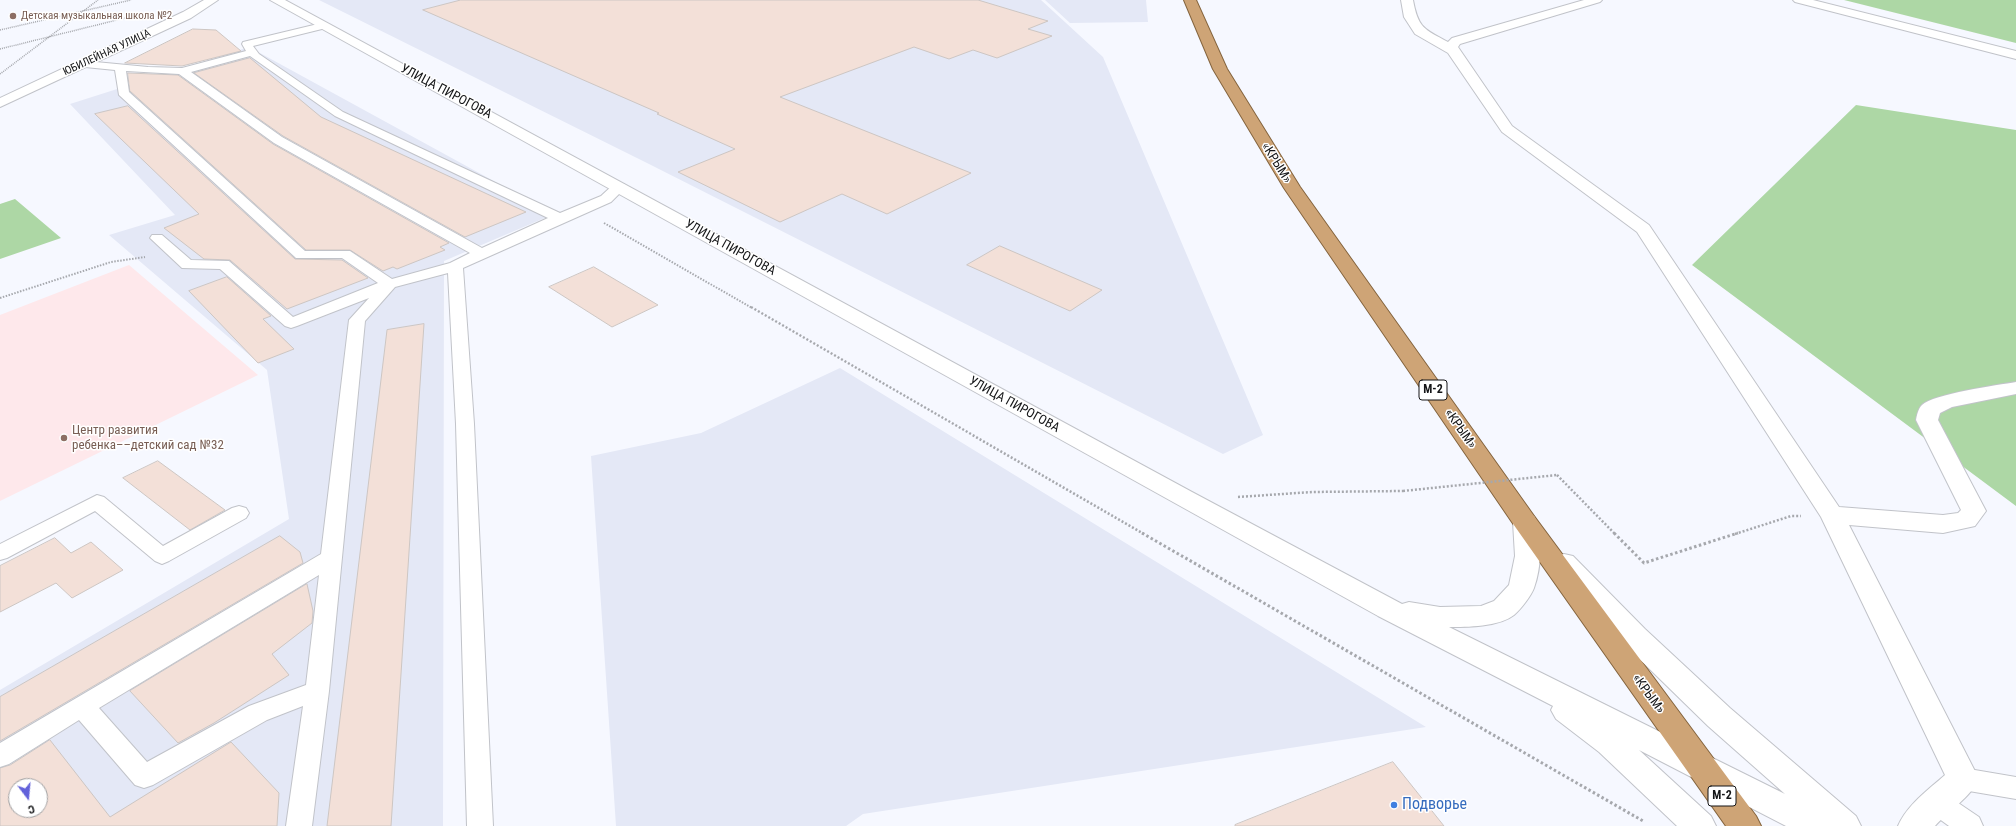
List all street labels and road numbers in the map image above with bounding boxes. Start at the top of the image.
street label: ЮБИЛЕЙНАЯ УЛИЦА [61,27,153,79]
street label: УЛИЦА ПИРОГОВА [398,61,494,123]
street label: «КРЫМ» [1257,140,1295,186]
street label: УЛИЦА ПИРОГОВА [682,217,778,279]
street label: УЛИЦА ПИРОГОВА [966,374,1062,436]
road number: М-2 [1419,380,1447,400]
street label: «КРЫМ» [1441,406,1479,452]
street label: «КРЫМ» [1628,671,1668,717]
road number: М-2 [1708,786,1736,806]

